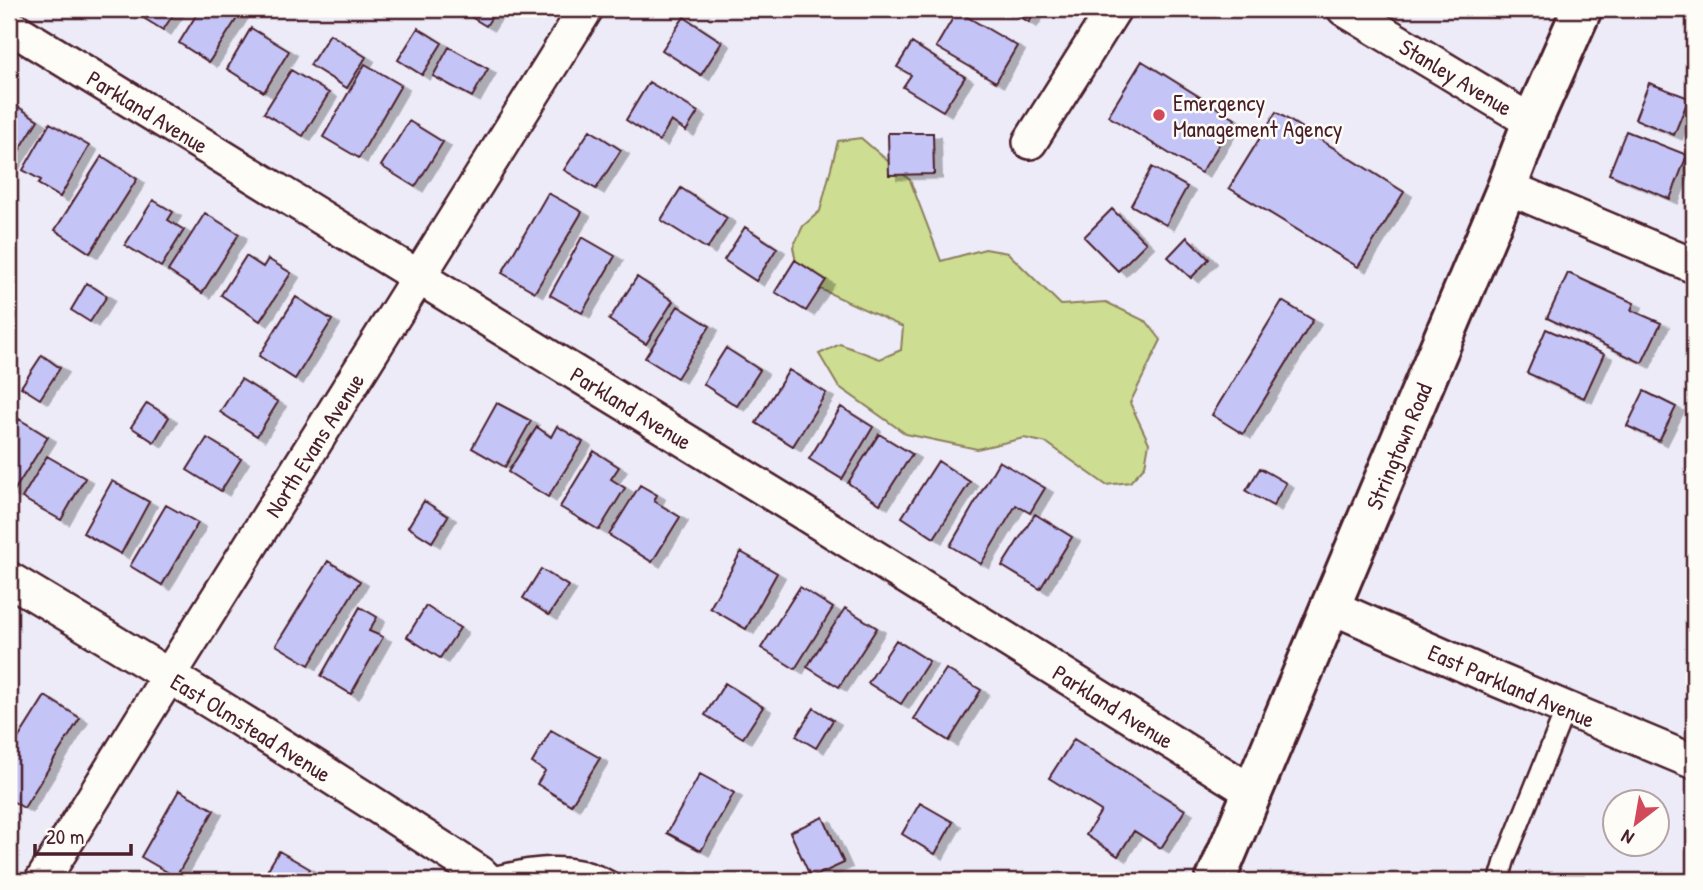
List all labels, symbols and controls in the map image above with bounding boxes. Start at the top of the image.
street label: Stanley Avenue [1394,31,1519,122]
street label: Parkland Avenue [82,62,214,160]
place label: Emergency Management Agency [1173,87,1343,144]
marker: Emergency Management Agency [1151,107,1167,123]
street label: Parkland Avenue [565,358,698,456]
street label: North Evans Avenue [257,367,371,523]
street label: Stringtown Road [1358,378,1438,514]
street label: East Parkland Avenue [1424,636,1600,734]
street label: Parkland Avenue [1047,657,1180,755]
street label: East Olmstead Avenue [165,665,337,789]
north arrow [1602,788,1672,858]
scale bar [35,813,131,857]
text: 20 m [46,822,84,851]
text: N [1616,824,1638,851]

